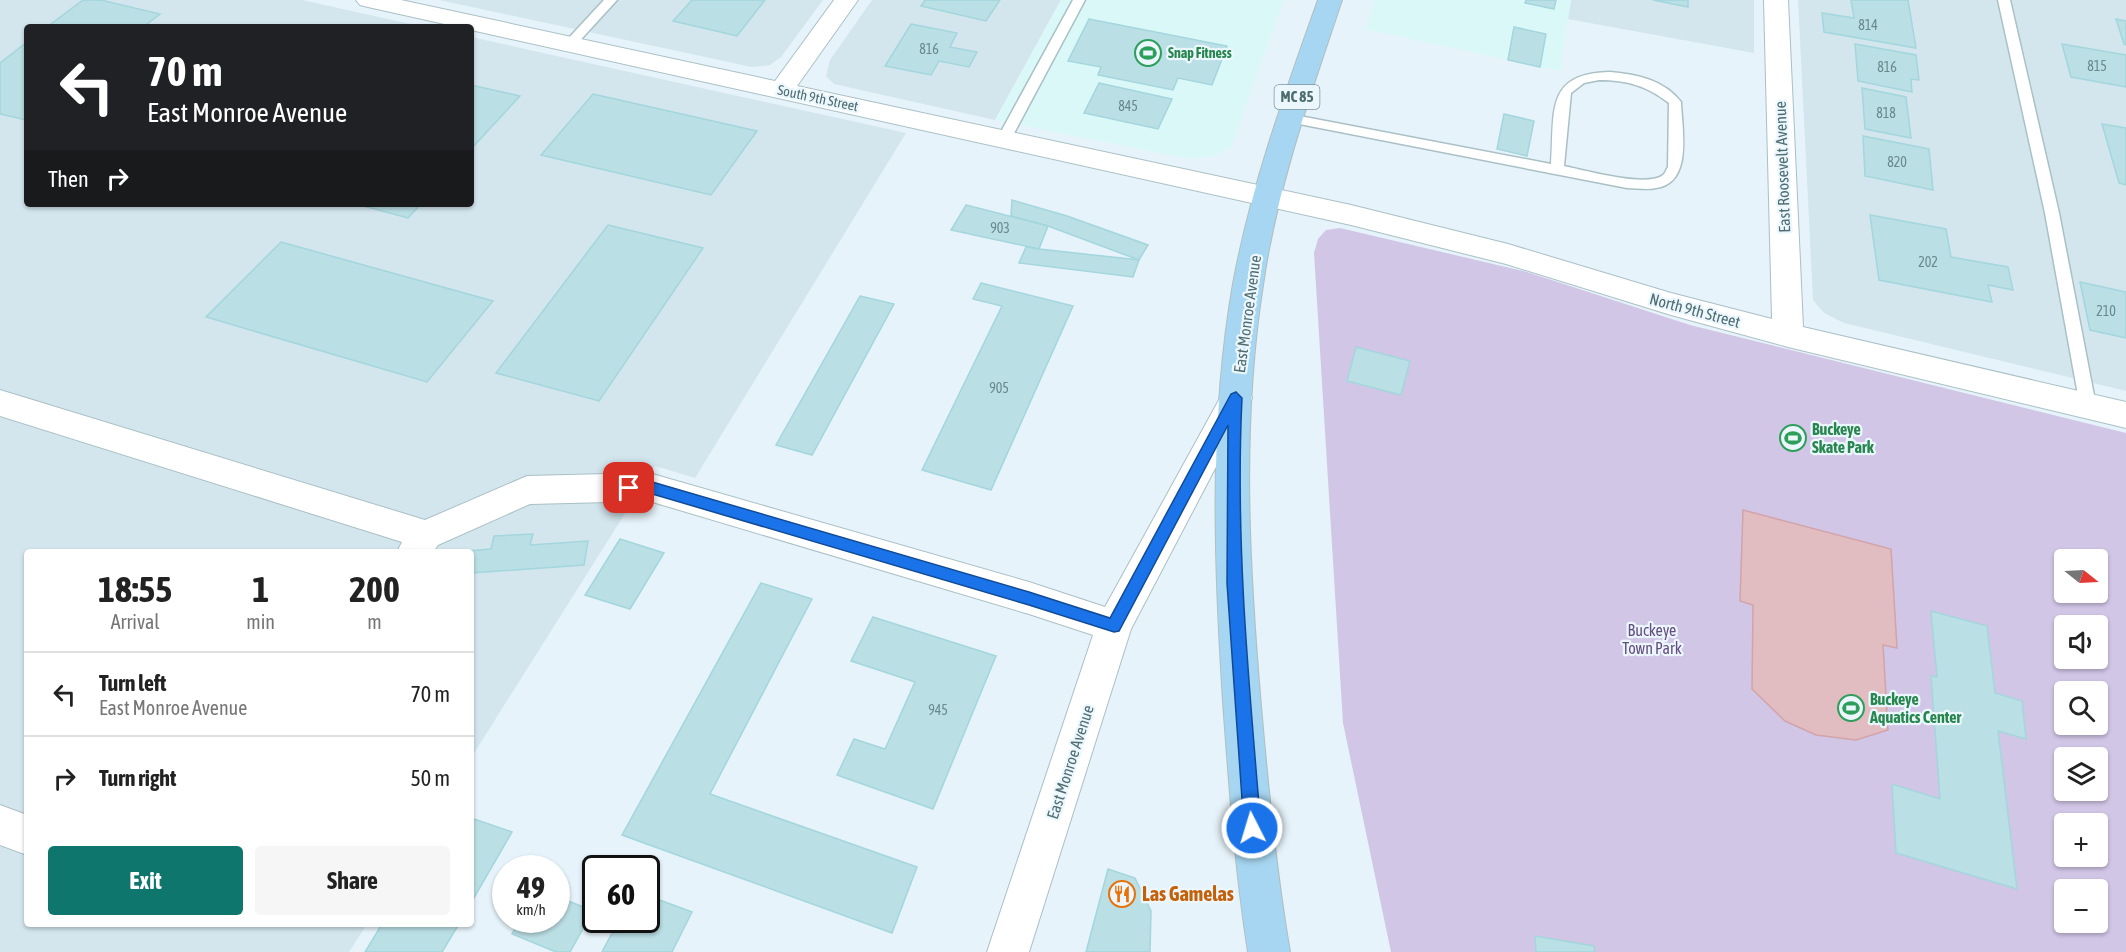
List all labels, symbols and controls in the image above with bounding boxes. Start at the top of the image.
house number: 814 [1858,17,1878,33]
sports icon: Snap Fitness [1133,38,1163,68]
house number: 816 [919,41,939,57]
place label: Snap Fitness [1168,45,1232,61]
text: 70 m [147,47,222,95]
icon: left [48,48,126,126]
house number: 815 [2087,58,2107,74]
house number: 816 [1877,59,1897,75]
street label: South 9th Street [776,82,860,114]
road number: MC 85 [1274,85,1320,109]
text: East Monroe Avenue [147,97,347,128]
house number: 845 [1118,98,1138,114]
street label: East Roosevelt Avenue [1771,101,1793,233]
house number: 818 [1876,105,1896,121]
house number: 820 [1887,154,1907,170]
icon: right [101,162,134,195]
text: Then [48,166,89,192]
house number: 903 [990,220,1010,236]
street label: East Monroe Avenue [1230,254,1264,374]
house number: 202 [1918,254,1938,270]
street label: North 9th Street [1648,289,1743,331]
house number: 210 [2096,303,2116,319]
house number: 905 [989,380,1009,396]
place label: Buckeye Skate Park [1812,420,1875,456]
sports icon: Buckeye Skate Park [1778,423,1808,453]
pin [603,462,654,513]
icon: arrive [612,471,645,504]
north arrow [2054,549,2108,603]
map controls [2054,549,2108,933]
text: 18:55 [98,568,172,610]
text: 1 [252,568,269,610]
text: 200 [349,568,400,610]
text: Arrival [111,610,160,633]
text: min [246,610,275,633]
text: m [367,610,382,633]
button: sound [2054,615,2108,669]
park label: Buckeye Town Park [1622,621,1682,657]
text: Turn left [99,670,166,696]
icon: left [48,678,81,711]
text: 70 m [410,681,450,707]
button: search [2054,681,2108,735]
place label: Buckeye Aquatics Center [1869,690,1962,726]
sports icon: Buckeye Aquatics Center [1836,693,1866,723]
text: East Monroe Avenue [99,696,247,719]
house number: 945 [928,702,948,718]
street label: East Monroe Avenue [1043,703,1097,821]
button: layers [2054,747,2108,801]
icon: right [48,762,81,795]
text: Turn right [99,765,176,791]
text: 50 m [410,765,450,791]
position arrow [1220,796,1284,860]
button: + [2054,813,2108,867]
button: Exit [48,846,243,915]
button: Share [255,846,450,915]
speed limit sign: 60 [582,855,660,933]
text: 49 [517,870,545,904]
restaurant icon: Las Gamelas [1107,879,1137,909]
button: − [2054,879,2108,933]
place label: Las Gamelas [1142,882,1234,905]
text: km/h [516,901,546,918]

